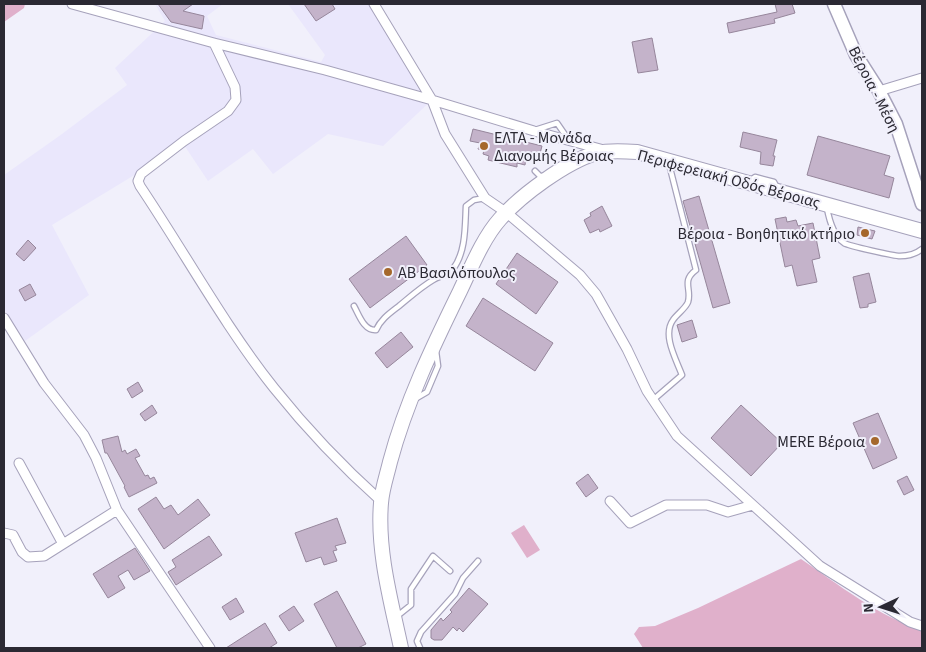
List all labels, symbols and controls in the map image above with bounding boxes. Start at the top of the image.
street label: Βέροια - Μέση [843,42,905,136]
place label: ΕΛΤΑ - Μονάδα Διανομής Βέροιας [494,127,614,167]
marker: ΕΛΤΑ - Μονάδα Διανομής Βέροιας [478,140,490,152]
street label: Περιφερειακή Οδός Βέροιας [635,144,823,214]
place label: Βέροια - Βοηθητικό κτήριο [678,223,855,245]
marker: Βέροια - Βοηθητικό κτήριο [859,227,871,239]
place label: ΑΒ Βασιλόπουλος [398,262,516,284]
marker: ΑΒ Βασιλόπουλος [382,266,394,278]
place label: MERE Βέροια [777,431,865,453]
marker: MERE Βέροια [869,435,881,447]
north arrow [856,582,906,632]
text: N [859,602,879,613]

